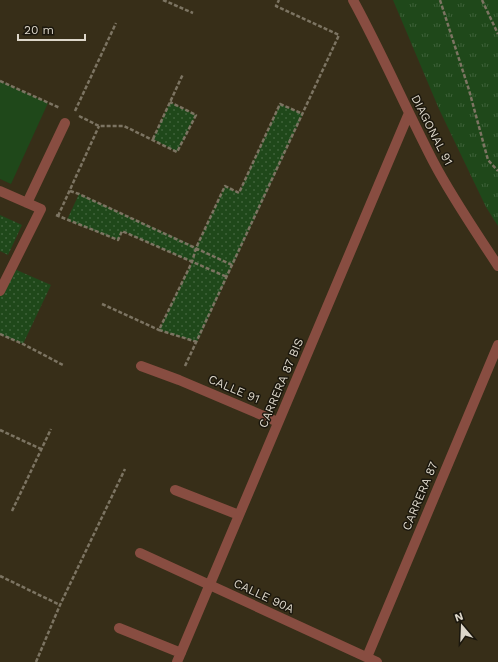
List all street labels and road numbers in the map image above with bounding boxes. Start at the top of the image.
street label: DIAGONAL 91 [408,92,456,168]
street label: CARRERA 87 BIS [256,336,306,430]
street label: CALLE 91 [206,372,262,406]
street label: CARRERA 87 [399,459,441,532]
street label: CALLE 90A [232,576,297,616]

